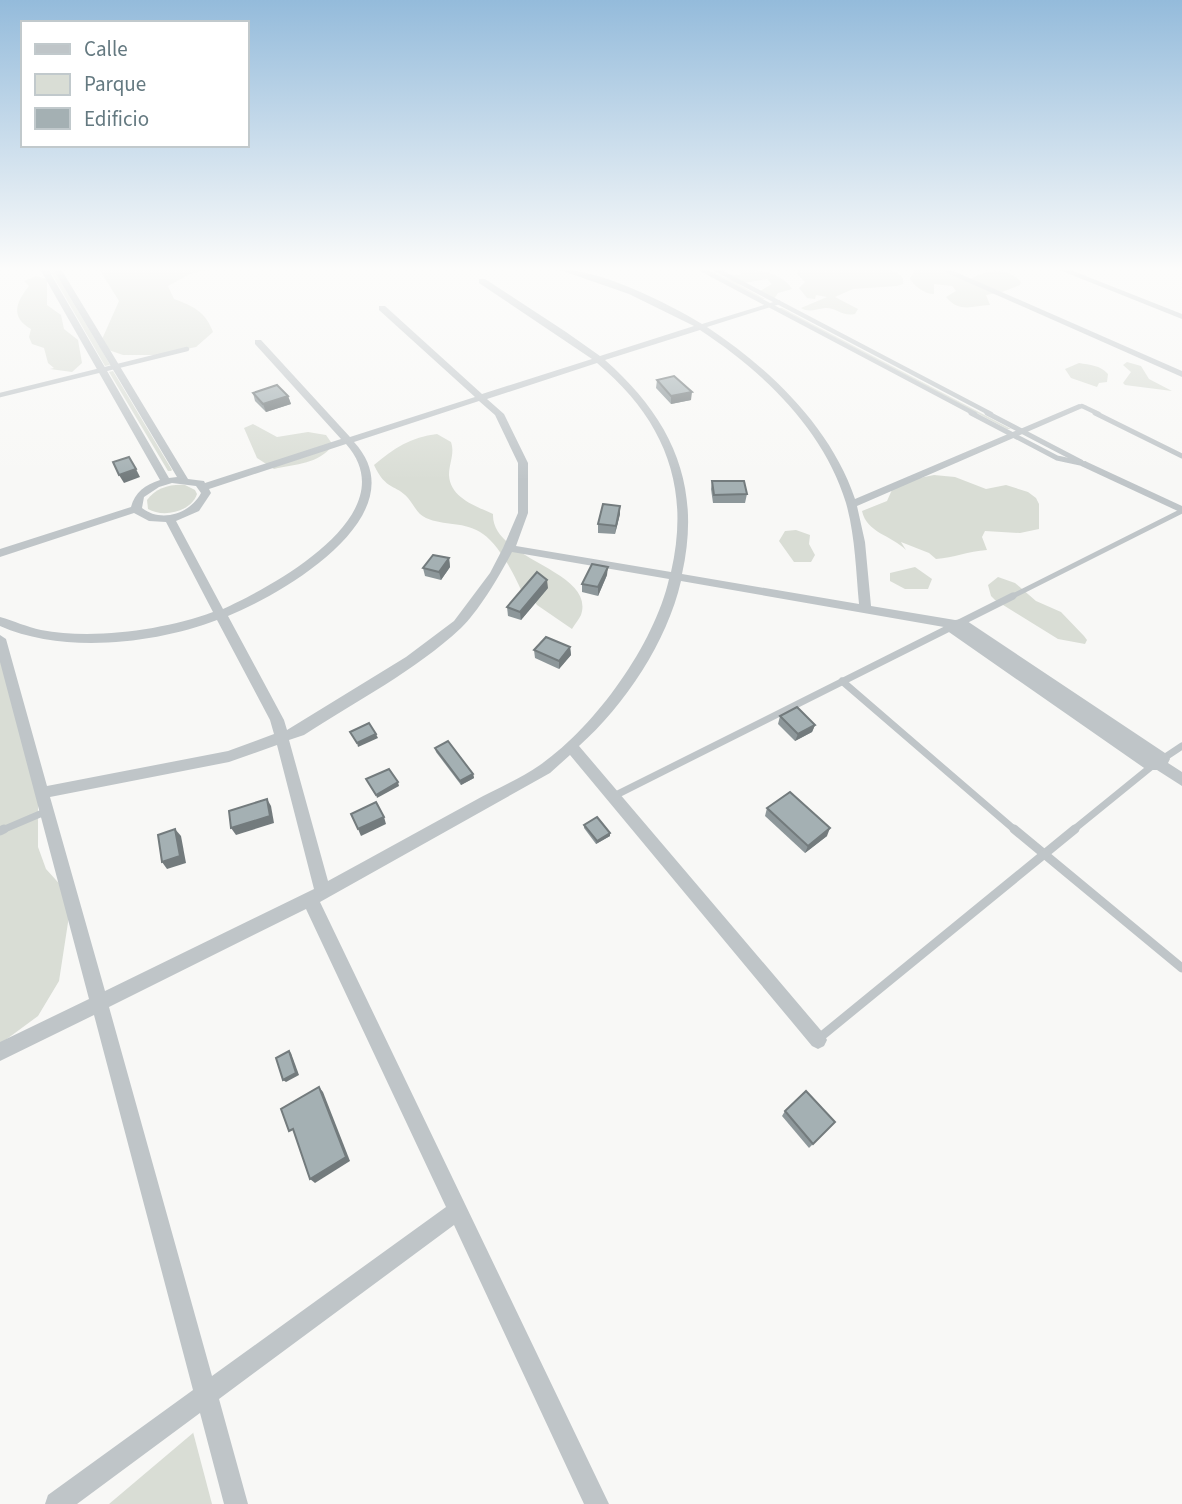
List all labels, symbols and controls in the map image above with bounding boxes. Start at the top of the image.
legend [21,21,248,147]
text: Calle [84,34,128,64]
text: Parque [84,69,146,99]
text: Edificio [84,104,149,134]

